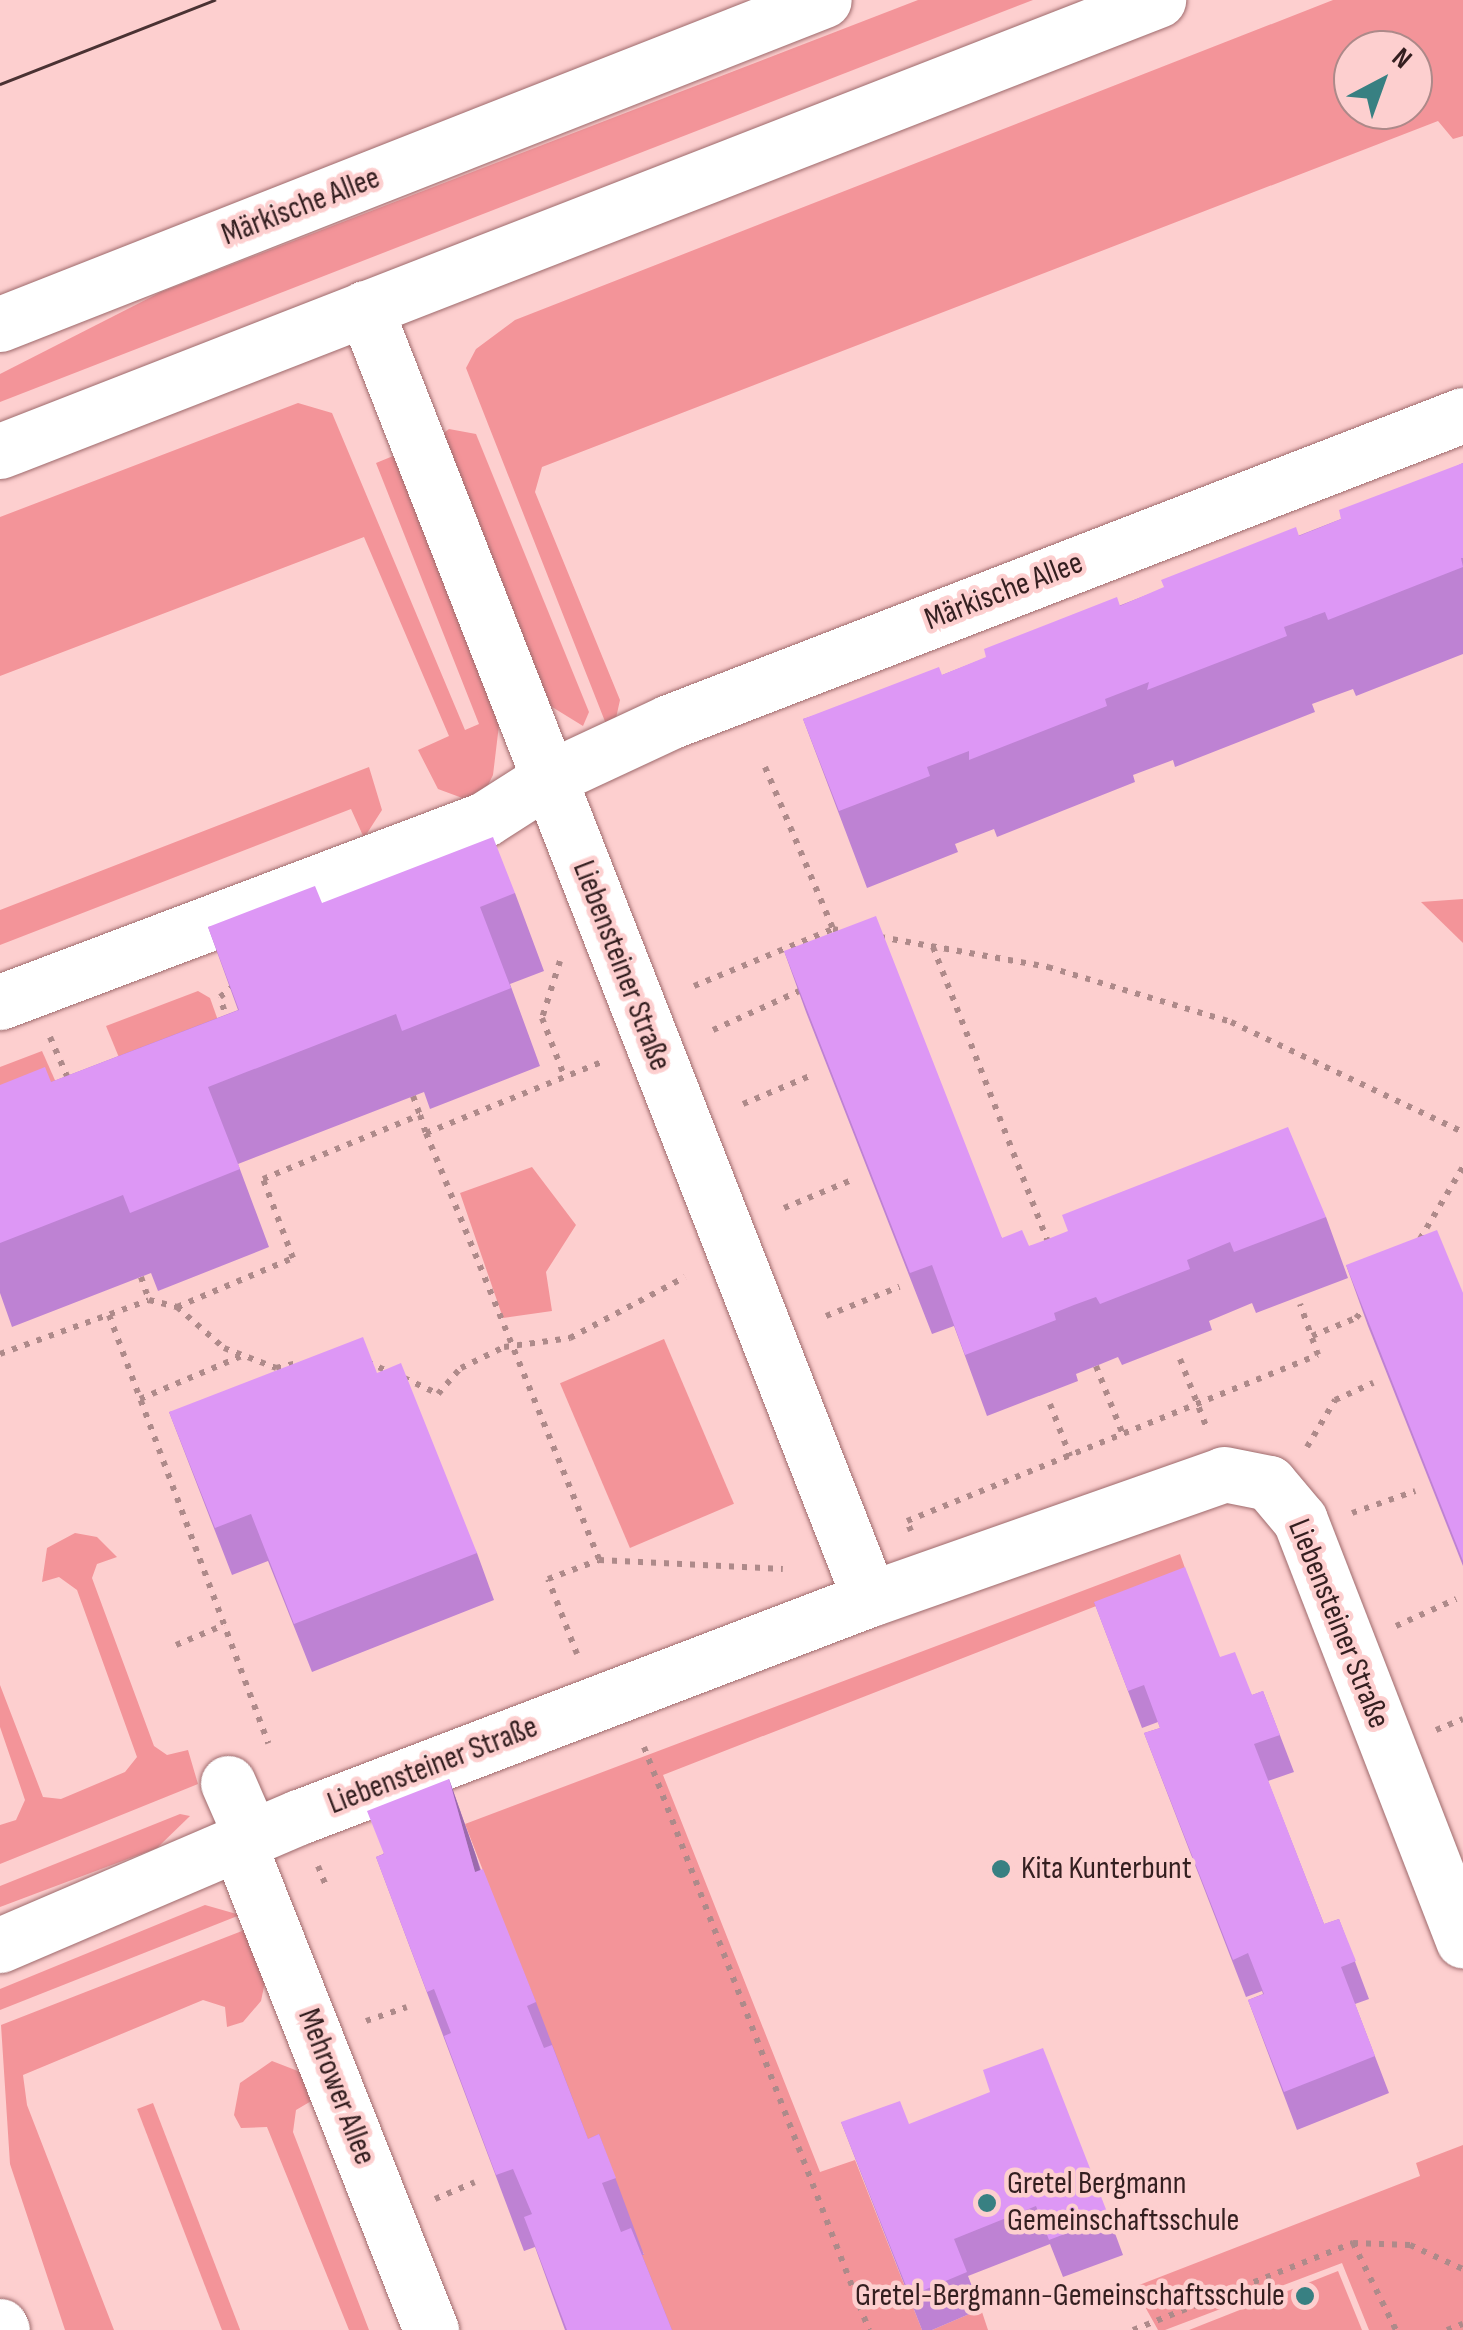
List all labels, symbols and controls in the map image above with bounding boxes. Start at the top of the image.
north arrow [1333,30,1433,130]
text: N [1385,41,1418,76]
street label: Märkische Allee [216,159,386,255]
street label: Märkische Allee [919,544,1089,640]
street label: Liebensteiner Straße [563,856,679,1076]
street label: Liebensteiner Straße [1279,1514,1397,1734]
street label: Liebensteiner Straße [323,1708,543,1824]
place label: Kita Kunterbunt [1021,1850,1192,1888]
marker: Kita Kunterbunt [990,1858,1012,1880]
street label: Mehrower Allee [289,2004,383,2170]
place label: Gretel Bergmann Gemeinschaftsschule [1007,2166,1239,2241]
marker: Gretel Bergmann Gemeinschaftsschule [976,2192,998,2214]
place label: Gretel-Bergmann-Gemeinschaftsschule [855,2277,1285,2315]
marker: Gretel-Bergmann-Gemeinschaftsschule [1294,2285,1316,2307]

